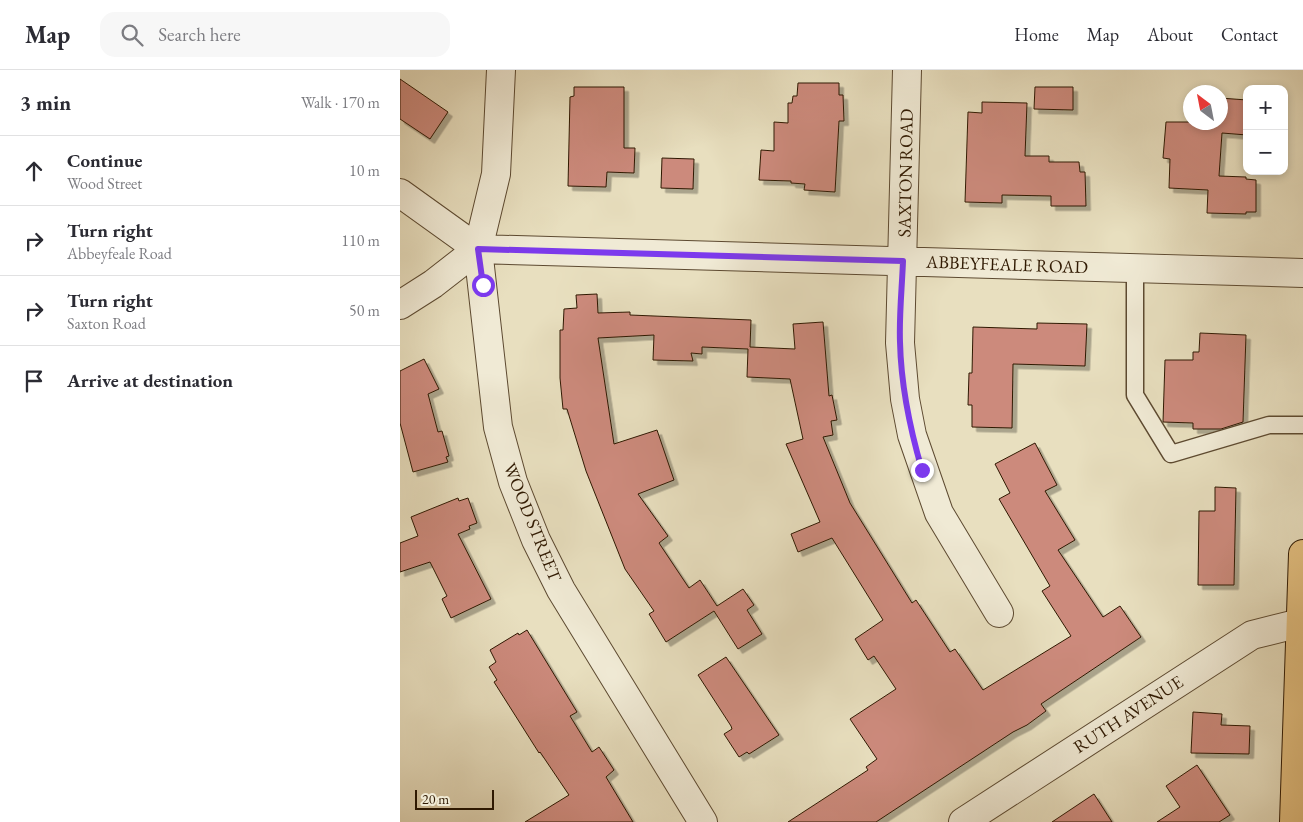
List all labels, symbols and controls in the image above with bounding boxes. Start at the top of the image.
search box [100,12,450,57]
text: Map [25,19,70,50]
icon: search [118,21,146,49]
text: Search here [158,22,241,47]
text: Home [1014,23,1059,46]
text: Map [1087,23,1119,46]
text: About [1147,23,1193,46]
text: Contact [1221,23,1278,46]
north arrow [1183,85,1228,130]
map controls [1243,85,1288,175]
button: + [1243,85,1288,130]
text: 3 min [20,89,71,116]
text: Walk · 170 m [301,92,380,113]
street label: SAXTON ROAD [892,108,918,238]
button: − [1243,130,1288,175]
text: Continue [67,148,142,173]
icon: ahead [20,157,48,185]
text: 10 m [349,160,380,181]
text: Wood Street [67,173,142,194]
text: Turn right [67,218,153,243]
icon: right [20,227,48,255]
text: 110 m [341,230,380,251]
text: Abbeyfeale Road [67,243,172,264]
street label: ABBEYFEALE ROAD [925,250,1089,278]
route start [472,274,495,297]
text: Turn right [67,288,153,313]
icon: right [20,297,48,325]
text: 50 m [349,300,380,321]
text: Saxton Road [67,313,146,334]
icon: arrive [20,367,48,395]
text: Arrive at destination [67,368,233,393]
street label: WOOD STREET [499,459,568,586]
route end [911,459,934,482]
street label: RUTH AVENUE [1069,670,1187,758]
scale bar [415,787,494,810]
text: 20 m [422,790,449,808]

